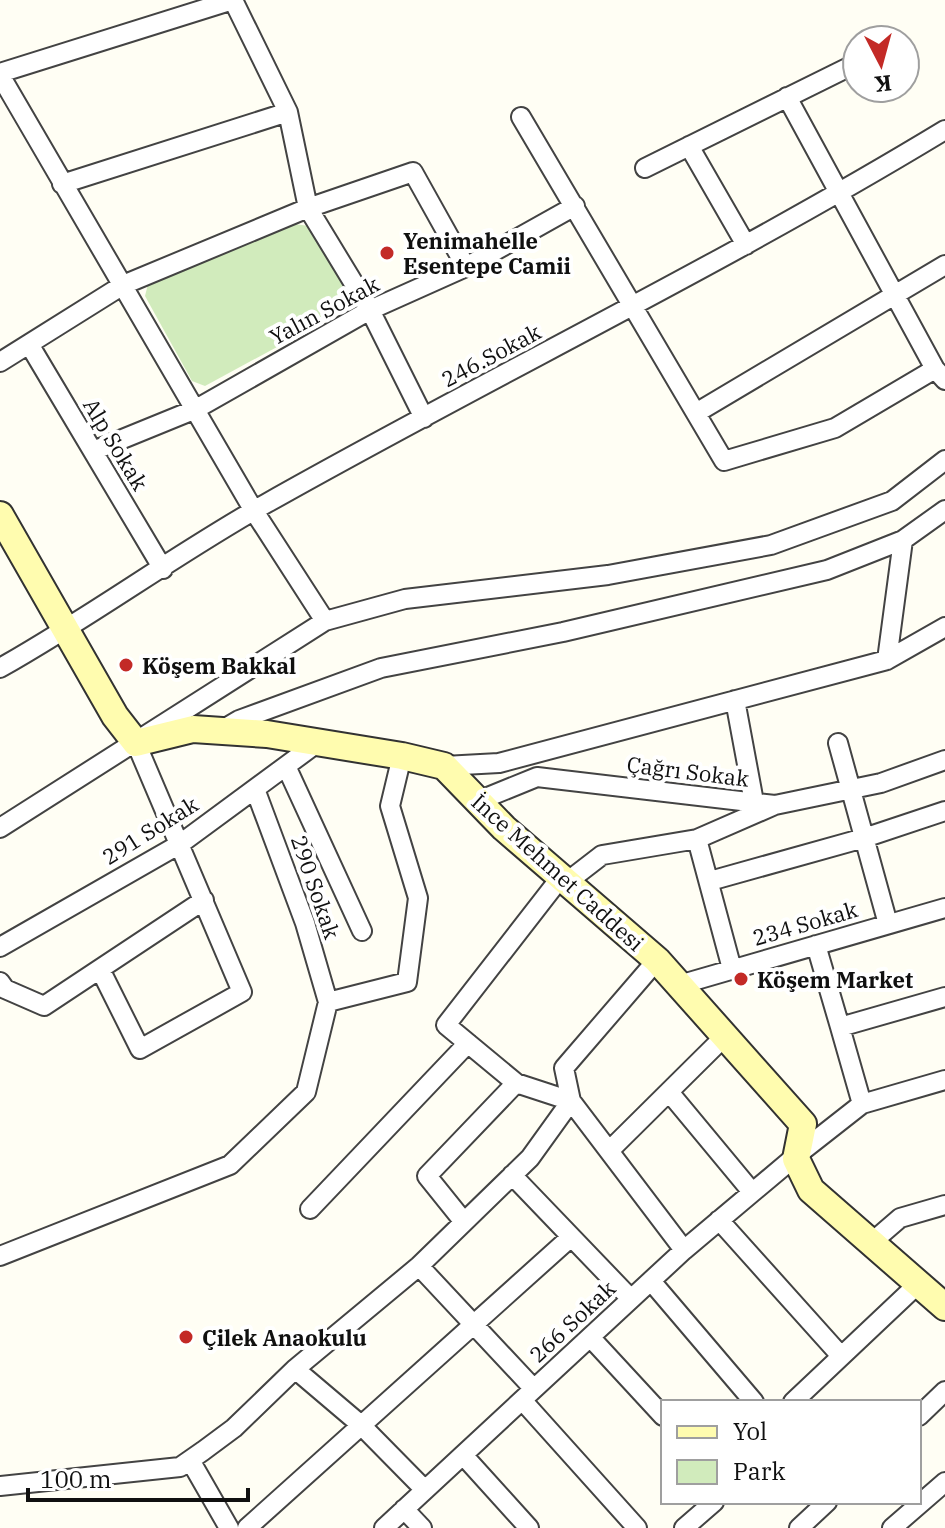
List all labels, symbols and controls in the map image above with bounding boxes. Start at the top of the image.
north arrow [841,24,921,104]
text: K [873,69,893,100]
place label: Yenimahelle Esentepe Camii [403,226,571,280]
marker: Yenimahelle Esentepe Camii [378,244,396,262]
street label: Yalın Sokak [264,269,384,351]
street label: 246.Sokak [436,317,546,393]
street label: Alp Sokak [77,392,155,496]
place label: Köşem Bakkal [142,651,296,680]
marker: Köşem Bakkal [117,656,135,674]
street label: Çağrı Sokak [625,749,751,793]
street label: İnce Mehmet Caddesi [466,787,650,957]
street label: 291 Sokak [97,789,204,871]
street label: 290 Sokak [285,831,347,943]
street label: 234 Sokak [749,894,861,952]
place label: Köşem Market [757,965,913,994]
marker: Köşem Market [732,970,750,988]
street label: 266 Sokak [523,1274,621,1368]
place label: Çilek Anaokulu [202,1323,367,1352]
marker: Çilek Anaokulu [177,1328,195,1346]
legend [661,1400,921,1504]
text: Yol [733,1415,767,1447]
scale bar [28,1452,248,1502]
text: Park [733,1455,785,1487]
text: 100 m [40,1463,112,1495]

